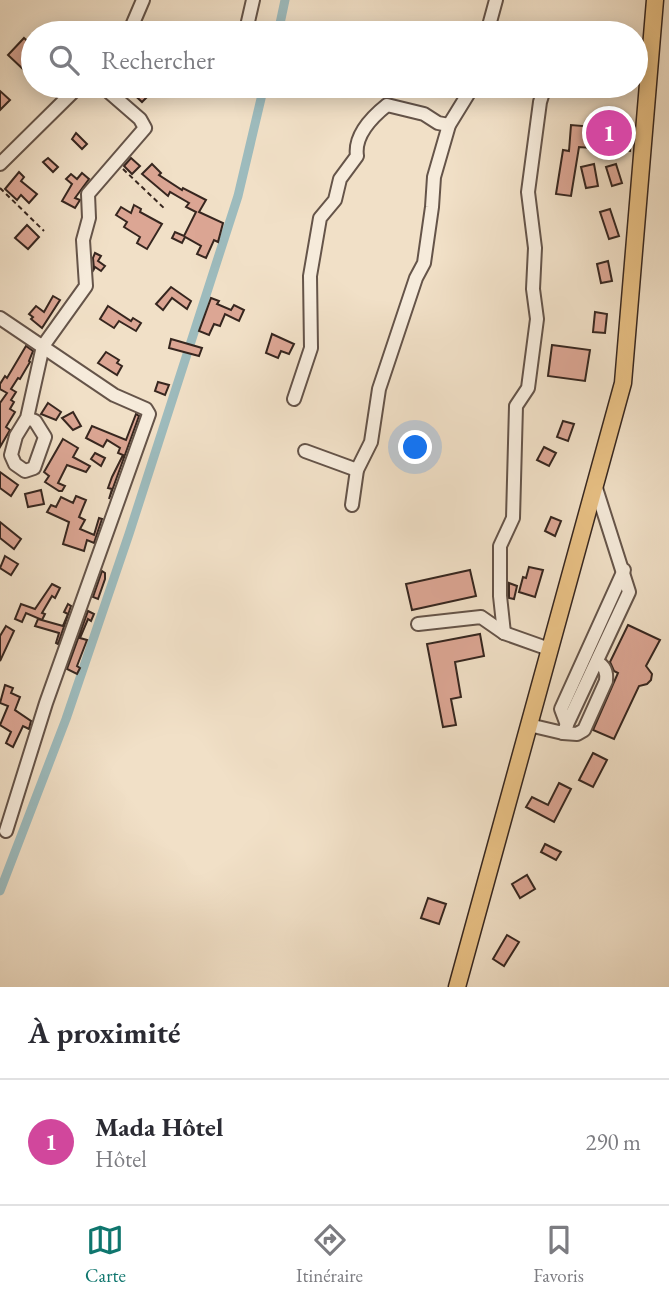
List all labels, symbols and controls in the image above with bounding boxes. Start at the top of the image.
search box [21,21,648,98]
icon: search [45,41,83,79]
text: Rechercher [101,43,215,77]
pin: 1 [586,107,632,159]
your location [398,430,432,464]
text: À proximité [28,1013,180,1052]
text: Mada Hôtel [95,1110,223,1144]
text: 1 [45,1127,57,1157]
text: 290 m [585,1127,641,1157]
text: Hôtel [95,1144,147,1174]
tab: Carte [85,1221,126,1288]
tab: Itinéraire [296,1221,363,1288]
tab: Favoris [533,1221,584,1288]

